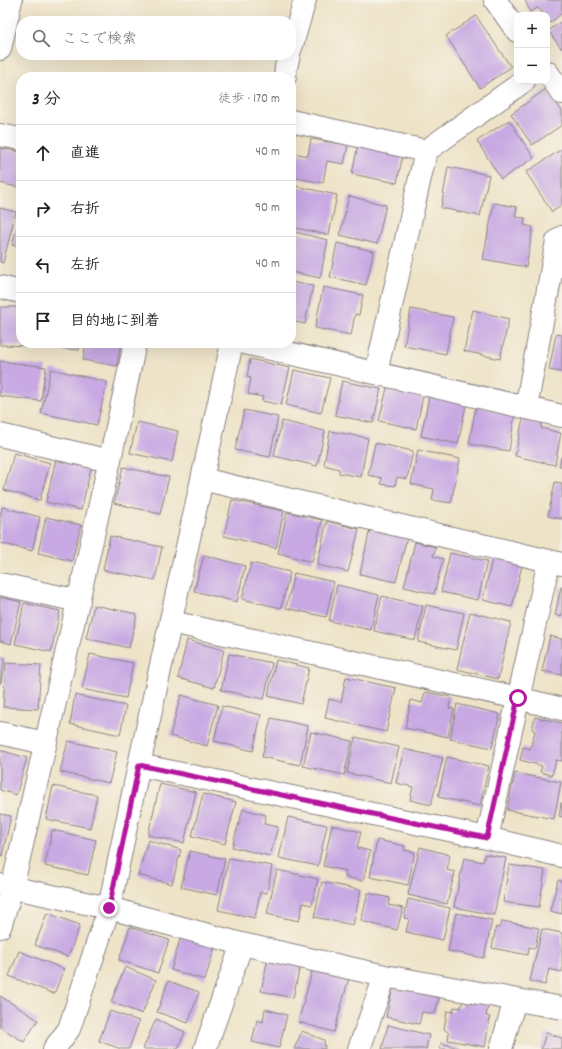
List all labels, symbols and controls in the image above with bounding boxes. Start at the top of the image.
map controls [514,12,550,84]
button: + [514,12,550,48]
search box [16,16,296,60]
icon: search [30,27,52,49]
text: ここで検索 [62,29,137,51]
button: − [514,48,550,84]
text: 3 分 [32,89,60,113]
text: 徒歩 · 170 m [218,90,280,109]
icon: ahead [32,142,54,164]
text: 直進 [70,143,100,165]
text: 40 m [256,143,280,162]
icon: right [32,198,54,220]
text: 右折 [70,199,100,221]
text: 90 m [255,199,280,218]
icon: left [32,254,54,276]
text: 左折 [70,255,100,277]
text: 40 m [256,255,280,274]
icon: arrive [32,310,54,332]
text: 目的地に到着 [70,311,160,333]
route start [509,689,527,707]
route end [100,899,118,917]

